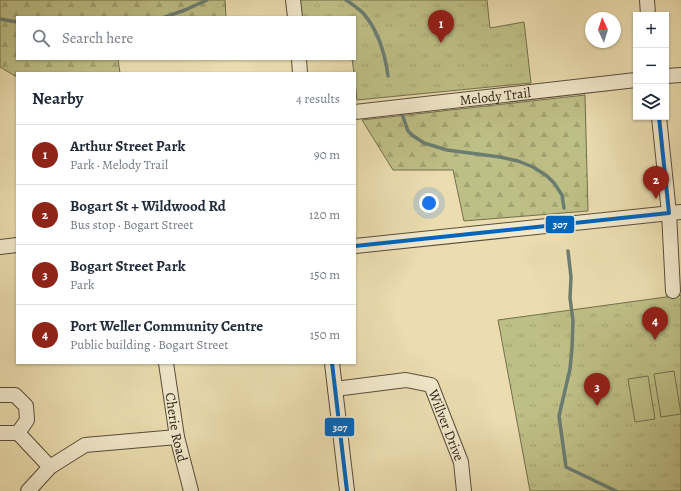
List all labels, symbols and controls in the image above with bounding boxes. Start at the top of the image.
pin: 1 [428,10,454,43]
north arrow [585,12,621,48]
map controls [633,12,669,120]
button: + [633,12,669,48]
search box [16,16,356,60]
icon: search [30,27,52,49]
text: Search here [62,28,133,48]
button: − [633,48,669,84]
street label: Melody Trail [459,83,532,110]
button: layers [633,84,669,120]
text: Nearby [32,87,83,110]
text: 4 results [296,90,340,107]
text: Arthur Street Park [70,136,185,156]
text: 1 [43,146,47,163]
text: 90 m [314,146,340,163]
text: Park · Melody Trail [70,156,168,173]
pin: 2 [643,166,669,199]
your location [419,193,439,213]
text: Bogart St + Wildwood Rd [70,196,226,216]
text: 2 [42,206,48,223]
text: 120 m [309,206,340,223]
line badge: 307 [545,215,575,234]
text: Bus stop · Bogart Street [70,216,194,233]
text: 307 [553,217,568,232]
text: Bogart Street Park [70,256,185,276]
text: 3 [42,266,48,283]
text: 150 m [310,266,340,283]
text: Park [70,276,94,293]
pin: 4 [642,307,668,340]
text: Port Weller Community Centre [70,316,263,336]
text: 4 [42,326,48,343]
text: 150 m [310,326,340,343]
text: Public building · Bogart Street [70,336,229,353]
pin: 3 [584,373,610,406]
street label: Willver Drive [424,386,469,463]
street label: Cherie Road [161,391,193,464]
line badge: 307 [324,417,355,437]
text: 307 [333,420,348,435]

